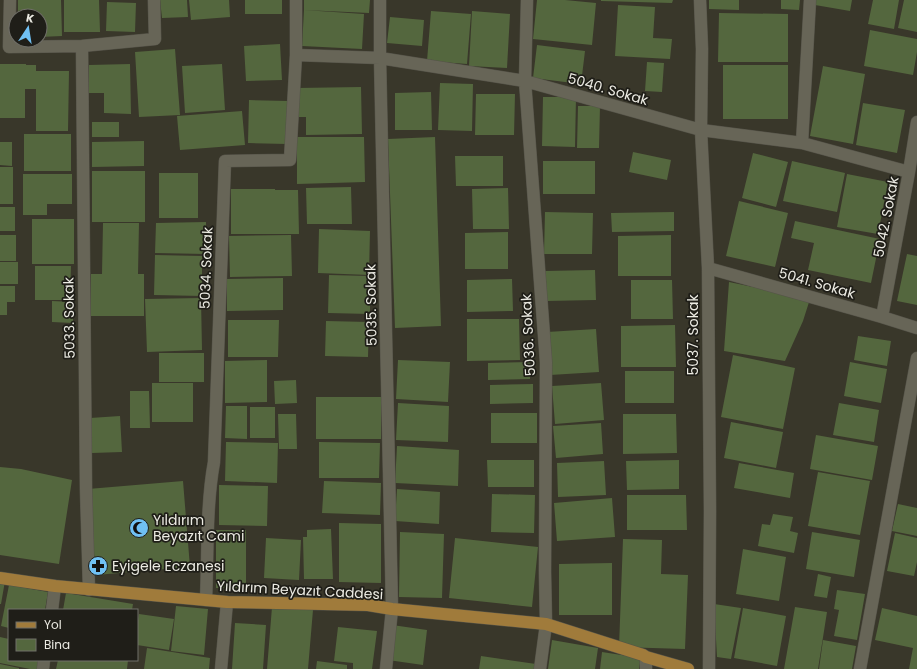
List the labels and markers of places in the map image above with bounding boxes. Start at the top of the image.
place label: Yıldırım Beyazıt Cami [153,510,244,546]
mosque icon: Yıldırım Beyazıt Cami [128,517,150,539]
pharmacy icon: Eyigele Eczanesi [87,555,109,577]
place label: Eyigele Eczanesi [112,556,224,576]

